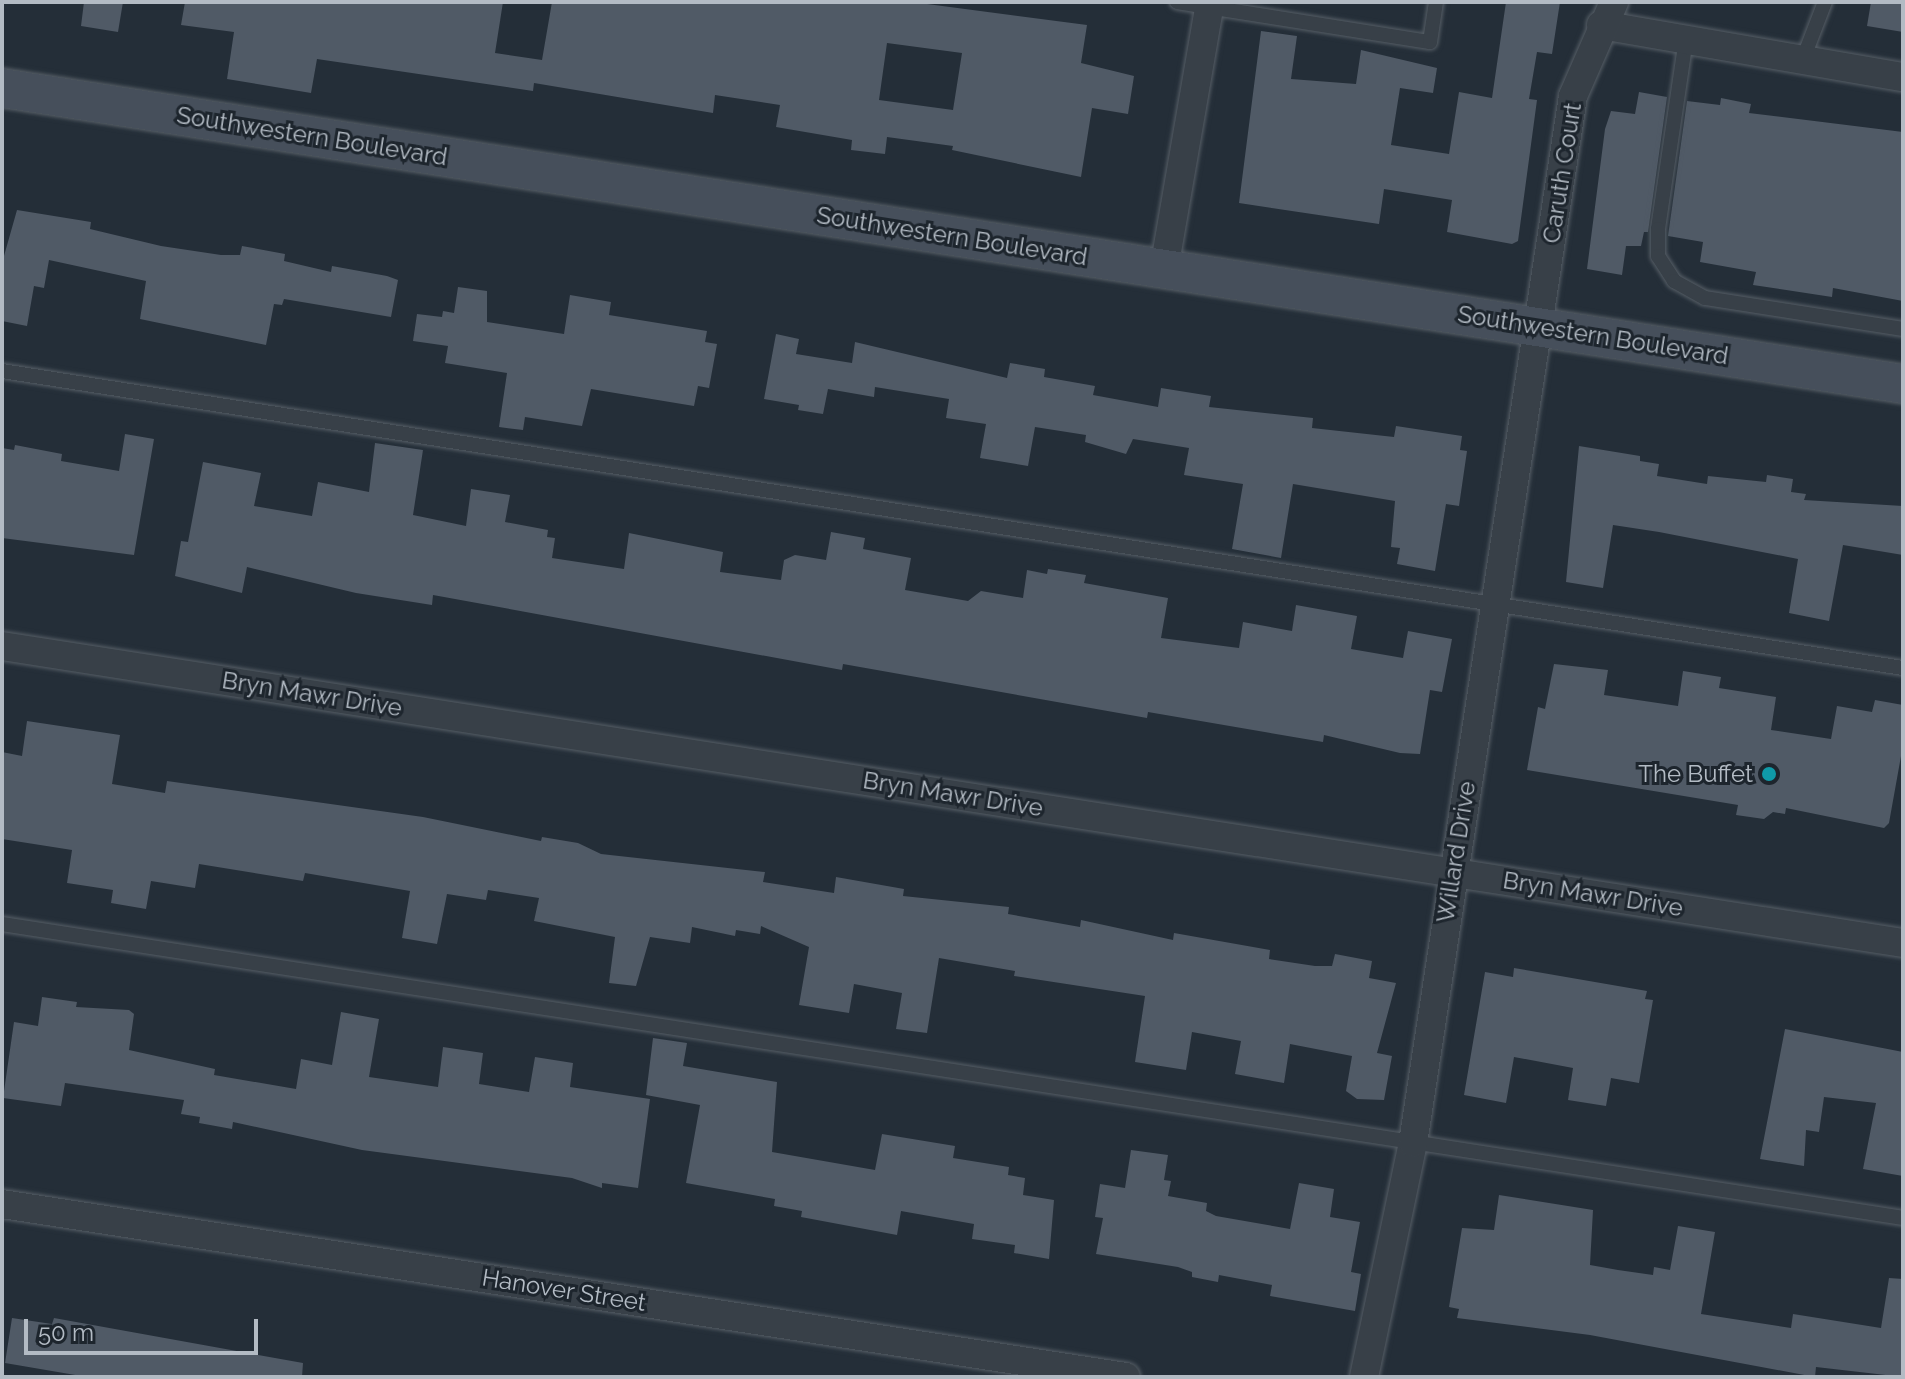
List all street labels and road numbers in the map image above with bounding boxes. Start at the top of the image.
street label: Southwestern Boulevard [175,100,449,172]
street label: Caruth Court [1537,101,1587,245]
street label: Southwestern Boulevard [815,200,1089,272]
street label: Southwestern Boulevard [1456,299,1730,371]
street label: Bryn Mawr Drive [220,666,404,722]
street label: Bryn Mawr Drive [861,766,1045,822]
street label: Willard Drive [1431,779,1481,925]
street label: Bryn Mawr Drive [1501,866,1685,922]
street label: Hanover Street [480,1263,648,1317]

